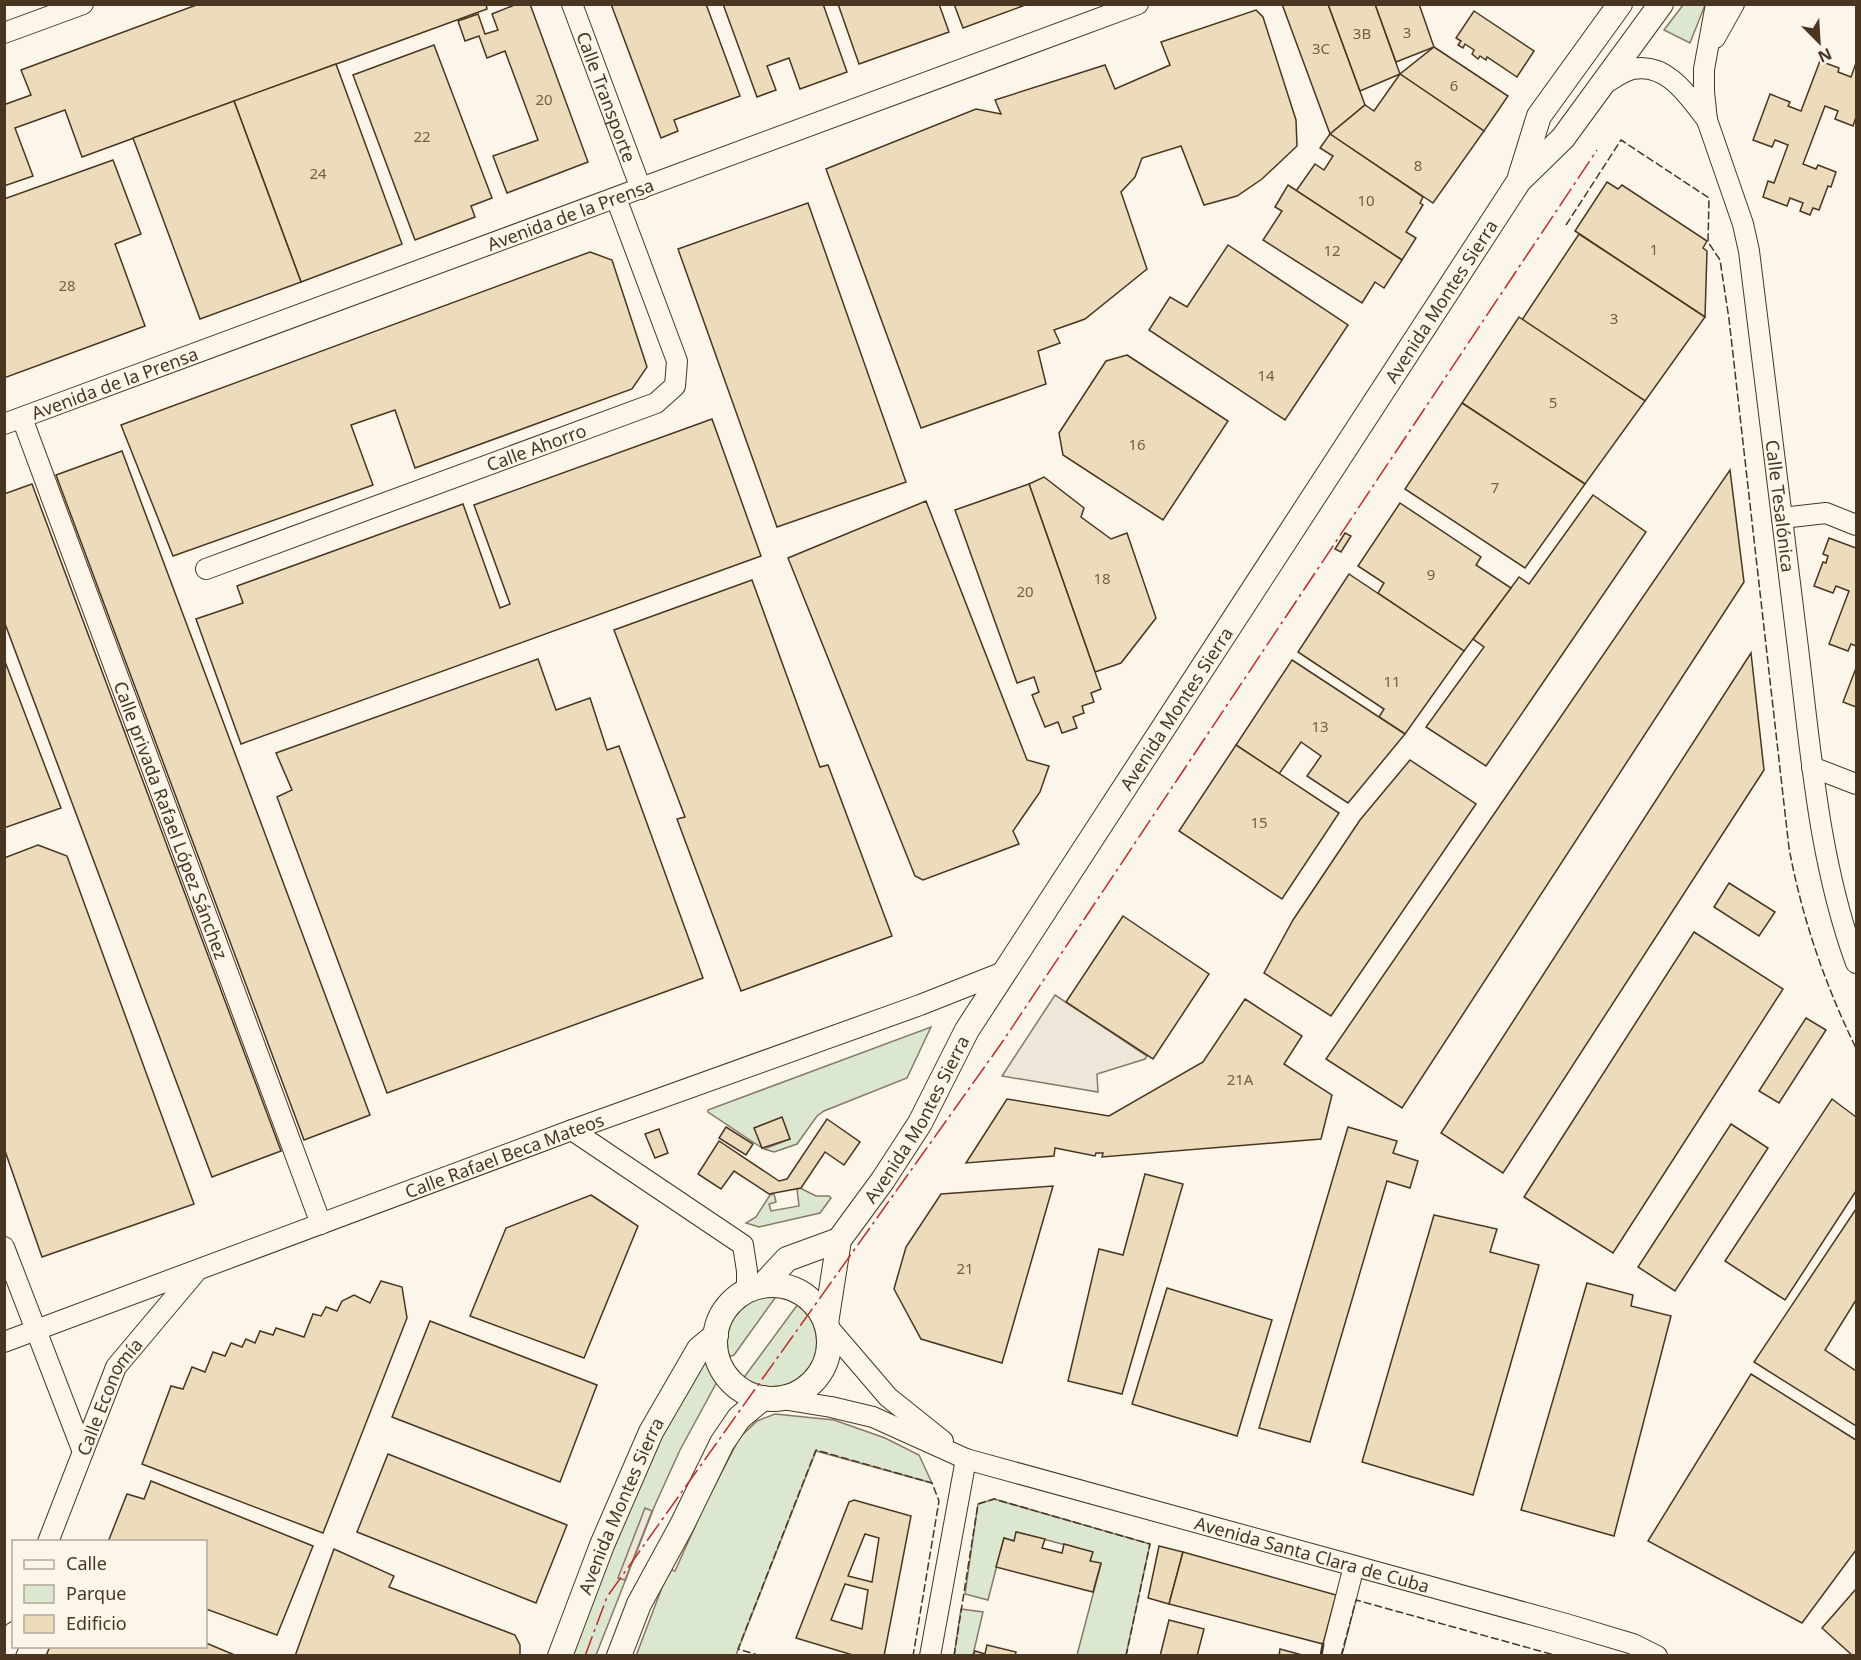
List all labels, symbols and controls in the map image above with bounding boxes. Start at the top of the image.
north arrow [1789,12,1849,72]
house number: 3 [1403,22,1411,42]
house number: 3B [1353,23,1371,43]
street label: Calle Transporte [571,28,642,165]
house number: 3C [1312,38,1331,58]
text: N [1815,43,1836,68]
house number: 6 [1450,75,1458,95]
house number: 20 [535,89,553,109]
house number: 22 [413,126,431,146]
house number: 8 [1414,155,1422,175]
house number: 24 [309,163,327,183]
street label: Avenida de la Prensa [484,172,657,256]
house number: 10 [1357,190,1375,210]
street label: Avenida Montes Sierra [1379,215,1503,387]
house number: 1 [1650,239,1658,259]
house number: 12 [1323,240,1341,260]
house number: 28 [58,275,76,295]
house number: 3 [1610,308,1618,328]
street label: Avenida de la Prensa [28,341,201,425]
house number: 14 [1257,365,1275,385]
house number: 5 [1549,392,1557,412]
street label: Calle Ahorro [483,418,589,477]
house number: 16 [1128,434,1146,454]
street label: Calle Tesalónica [1760,438,1801,574]
house number: 7 [1491,477,1499,497]
house number: 9 [1427,564,1435,584]
house number: 18 [1093,568,1111,588]
house number: 20 [1016,581,1034,601]
street label: Avenida Montes Sierra [1114,622,1238,795]
house number: 11 [1383,671,1401,691]
street label: Calle privada Rafael López Sánchez [109,678,234,963]
house number: 13 [1311,716,1329,736]
house number: 15 [1250,812,1268,832]
street label: Avenida Montes Sierra [858,1031,974,1208]
house number: 21A [1227,1069,1254,1089]
street label: Calle Rafael Beca Mateos [401,1108,607,1203]
house number: 21 [956,1258,974,1278]
street label: Calle Economía [71,1333,147,1459]
street label: Avenida Montes Sierra [572,1413,669,1598]
street label: Avenida Santa Clara de Cuba [1192,1510,1432,1598]
legend [12,1540,207,1648]
text: Calle [66,1551,107,1575]
text: Parque [66,1581,126,1605]
text: Edificio [66,1611,127,1635]

